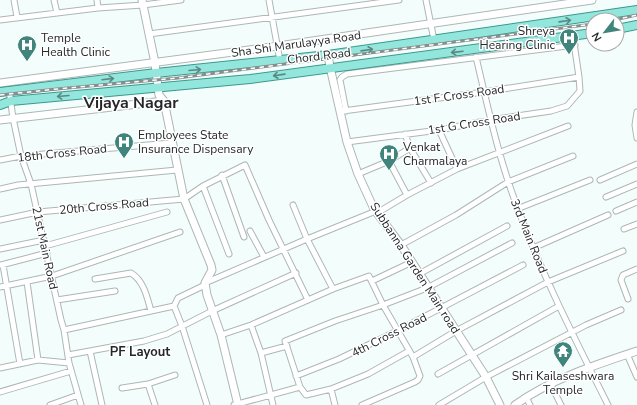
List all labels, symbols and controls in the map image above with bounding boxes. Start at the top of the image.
north arrow [585,12,625,52]
one-way arrow [558,17,571,25]
place label: Shreya Hearing Clinic [480,23,555,53]
street label: Sha Shi Marulayya Road [230,27,362,61]
hospital icon: Shreya Hearing Clinic [558,27,580,55]
place label: Temple Health Clinic [41,30,110,60]
text: N [588,30,605,44]
hospital icon: Temple Health Clinic [16,34,38,62]
street label: Chord Road [286,44,352,68]
one-way arrow [360,46,373,54]
one-way arrow [451,48,464,55]
one-way arrow [188,66,201,73]
one-way arrow [273,71,286,79]
one-way arrow [101,75,114,83]
street label: 1st F Cross Road [413,81,505,109]
one-way arrow [57,92,70,99]
district label: Vijaya Nagar [82,92,179,114]
street label: 1st G Cross Road [427,108,521,138]
place label: Employees State Insurance Dispensary [138,127,254,157]
hospital icon: Employees State Insurance Dispensary [113,131,135,159]
place label: Venkat Charmalaya [402,139,467,169]
street label: 18th Cross Road [16,140,108,166]
hospital icon: Venkat Charmalaya [378,143,400,171]
street label: 20th Cross Road [58,194,150,218]
street label: 3rd Main Road [507,197,551,275]
street label: Subbanna Garden Main road [366,199,464,337]
street label: 21st Main Road [28,205,62,291]
street label: 4th Cross Road [348,309,430,361]
temple icon: Shri Kailaseshwara Temple [552,340,574,368]
district label: PF Layout [110,343,171,361]
place label: Shri Kailaseshwara Temple [512,368,614,398]

